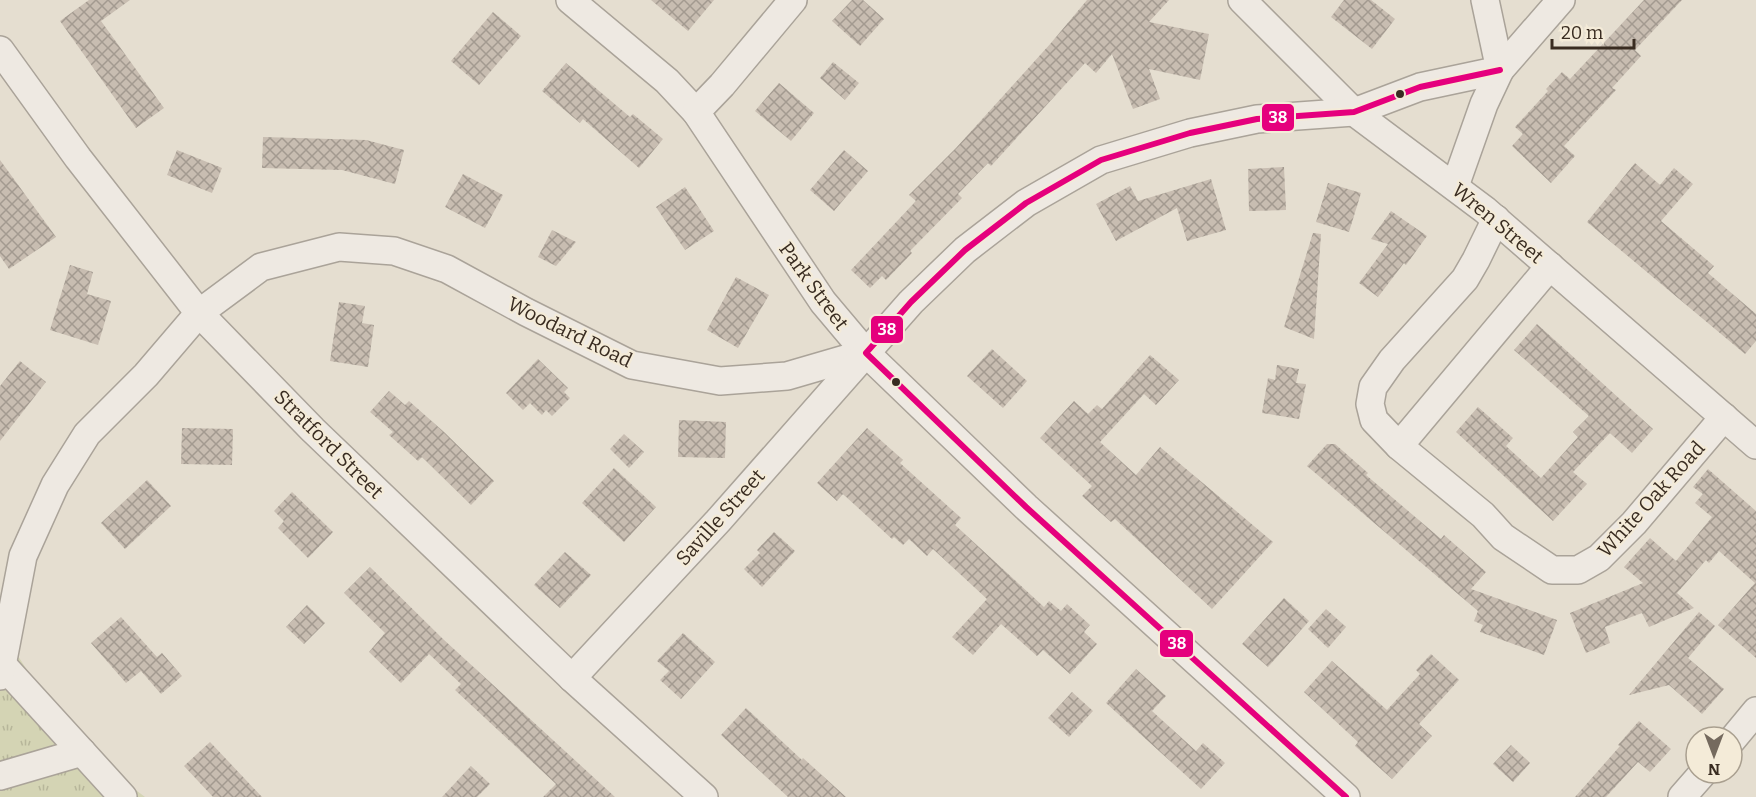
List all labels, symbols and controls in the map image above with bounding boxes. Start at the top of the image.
scale bar [1552,12,1634,50]
text: 20 m [1561,22,1603,44]
unlabelled marker [1394,88,1406,100]
line badge: 38 [1261,103,1295,132]
text: 38 [1269,108,1287,127]
street label: Wren Street [1447,178,1549,268]
street label: Park Street [774,237,854,335]
street label: Woodard Road [504,291,636,373]
line badge: 38 [870,315,904,344]
text: 38 [878,320,896,339]
unlabelled marker [890,376,902,388]
street label: Stratford Street [269,384,389,504]
street label: White Oak Road [1592,436,1710,562]
street label: Saville Street [671,464,769,570]
line badge: 38 [1159,629,1194,658]
text: 38 [1168,634,1186,653]
north arrow [1684,725,1744,785]
text: N [1708,760,1720,779]

